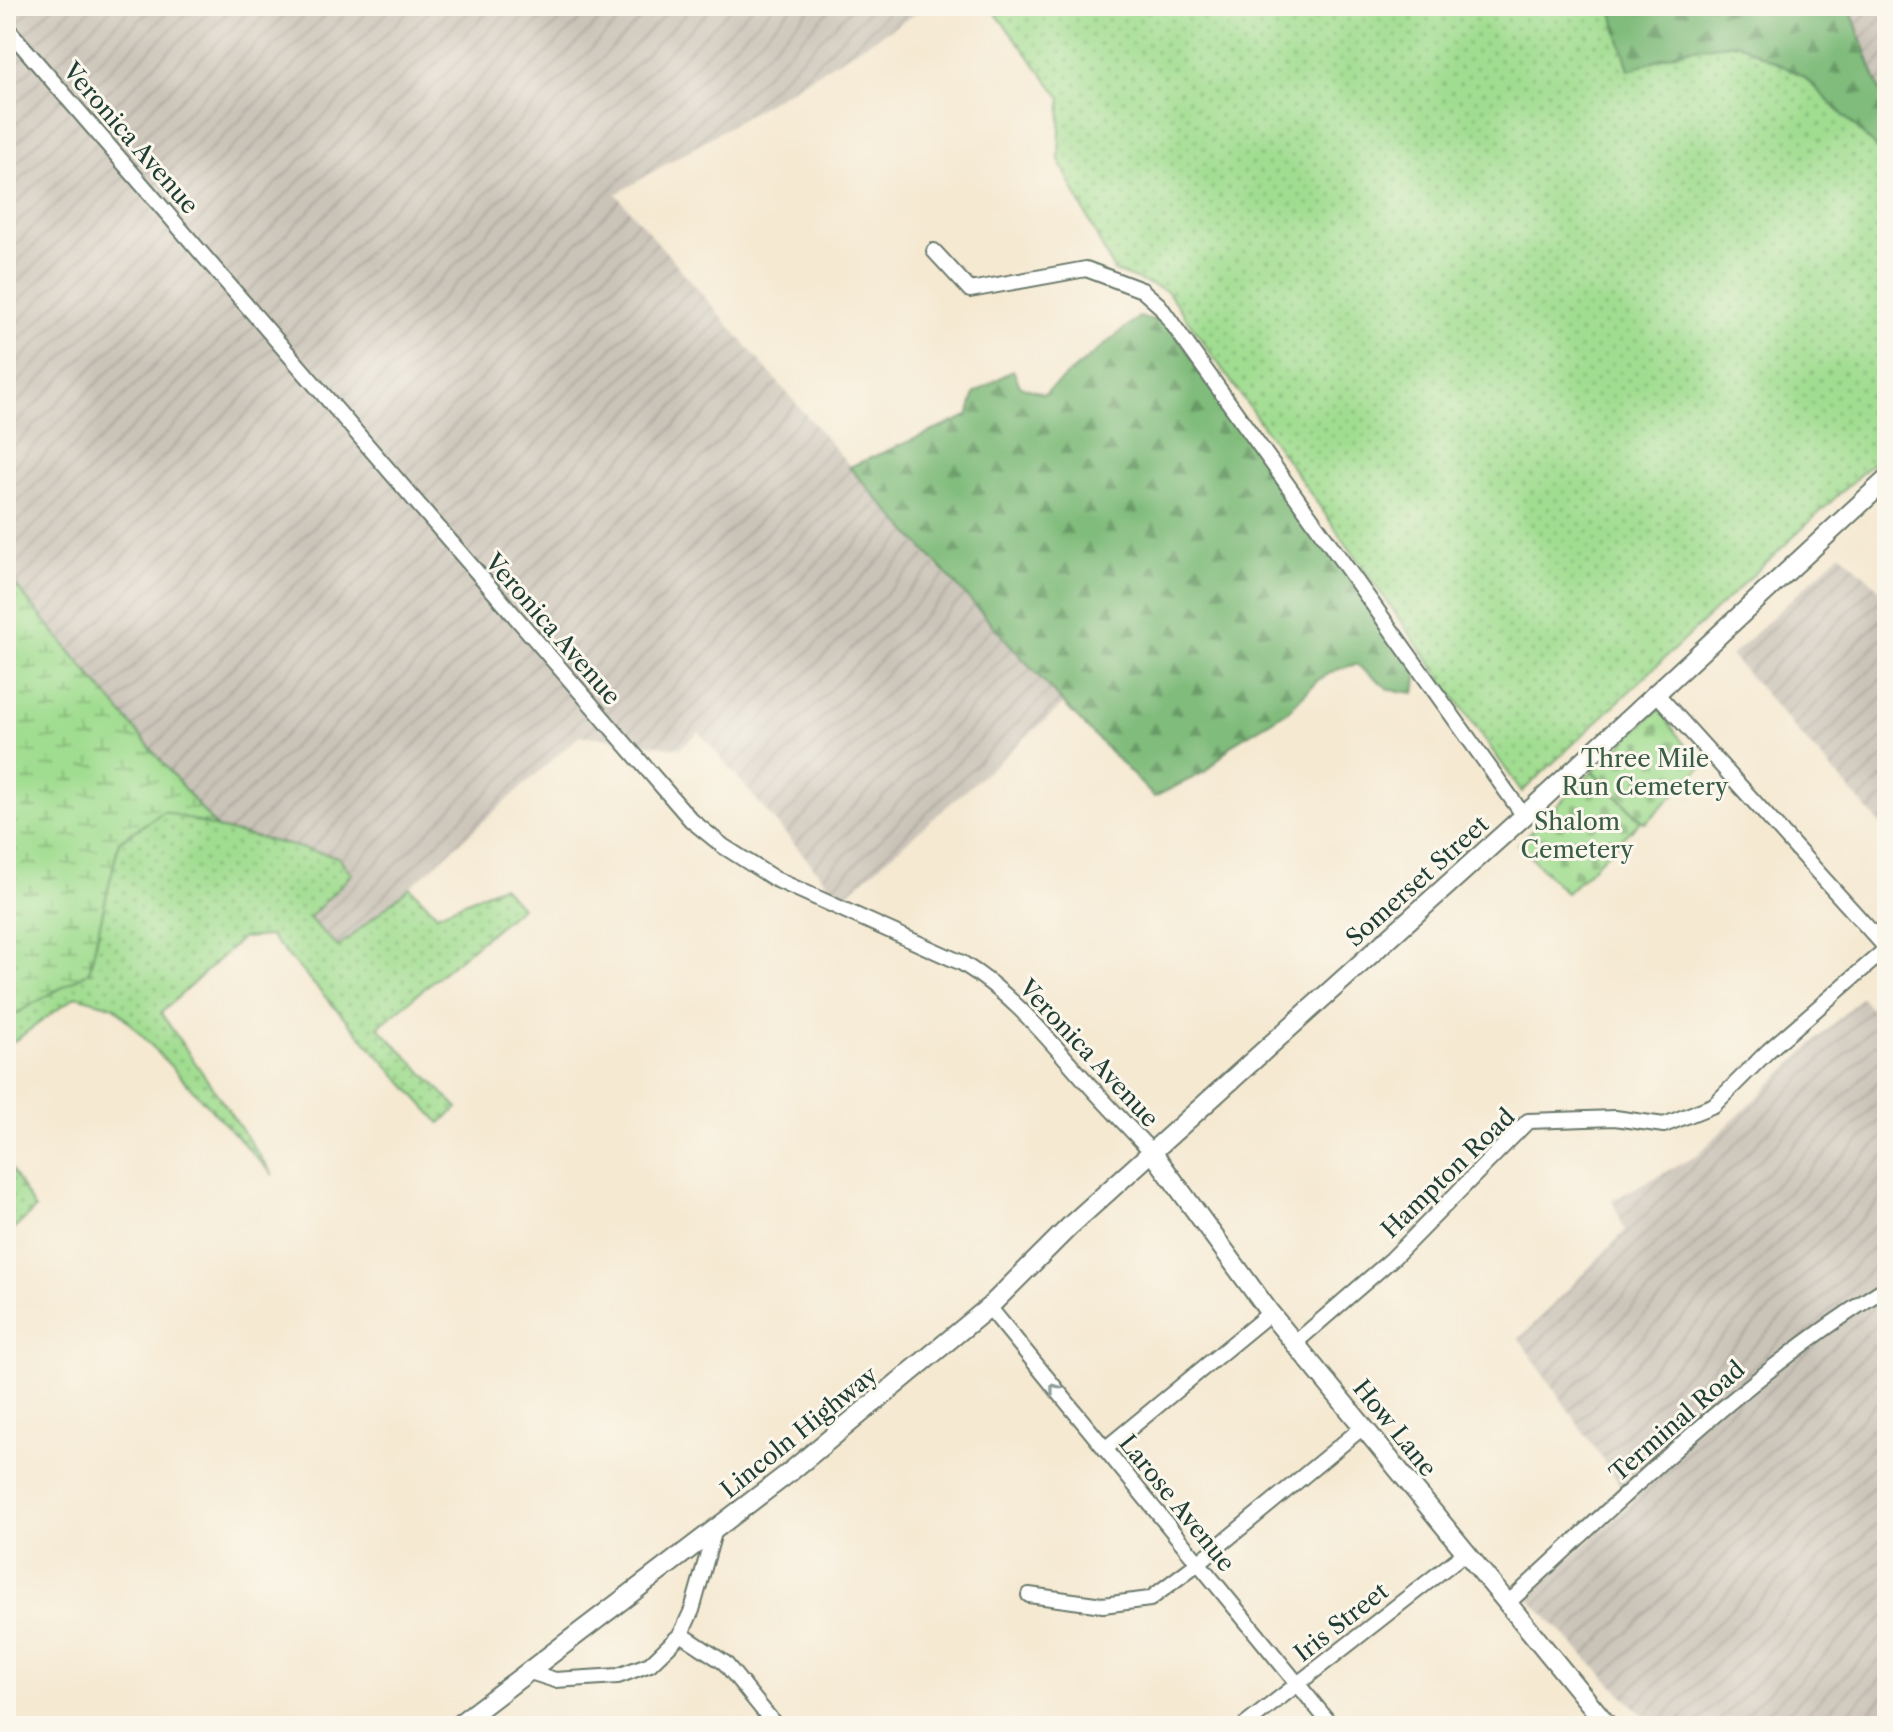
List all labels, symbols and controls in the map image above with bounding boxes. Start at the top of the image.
street label: Veronica Avenue [57,56,205,220]
street label: Veronica Avenue [479,547,627,711]
park label: Three Mile Run Cemetery [1562,744,1729,801]
park label: Shalom Cemetery [1520,807,1634,864]
street label: Somerset Street [1340,809,1495,953]
street label: Veronica Avenue [1013,972,1165,1133]
street label: Hampton Road [1375,1102,1521,1244]
street label: Terminal Road [1604,1354,1751,1488]
street label: Lincoln Highway [715,1359,884,1504]
street label: How Lane [1347,1374,1443,1482]
one-way arrow [1050,1384,1065,1398]
street label: Larose Avenue [1113,1429,1241,1577]
street label: Iris Street [1288,1576,1394,1668]

